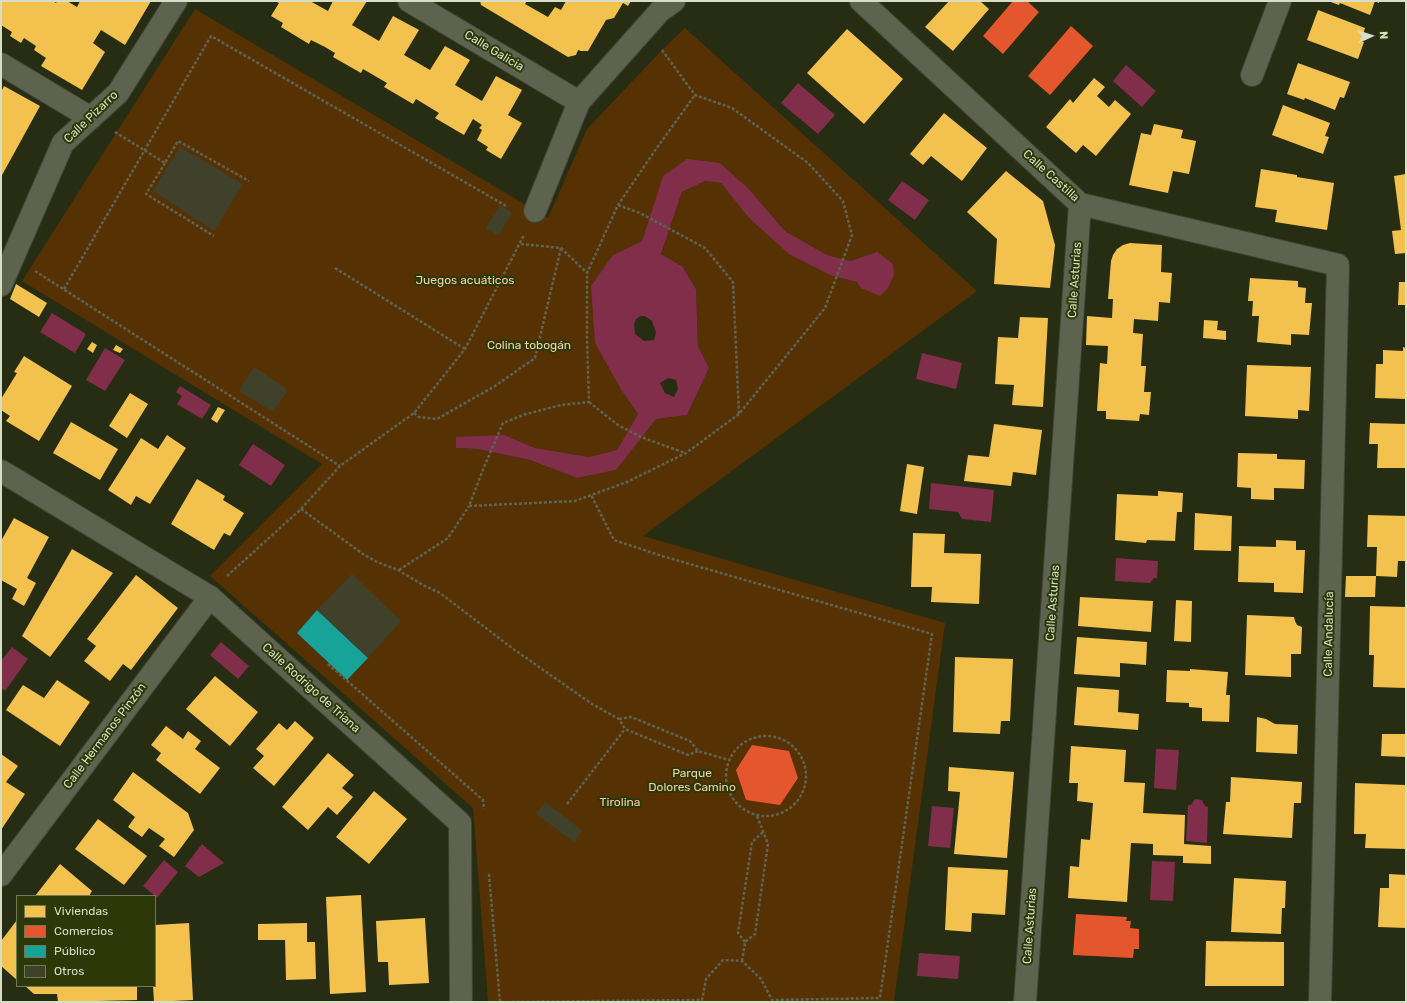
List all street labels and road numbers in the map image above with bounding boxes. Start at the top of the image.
street label: Calle Galicia [462,28,526,74]
street label: Calle Pizarro [61,88,121,146]
street label: Calle Castilla [1020,147,1082,205]
street label: Calle Asturias [1065,241,1085,319]
street label: Calle Asturias [1043,564,1063,642]
street label: Calle Andalucía [1321,591,1337,677]
street label: Calle Rodrigo de Triana [259,640,363,736]
street label: Calle Hermanos Pinzón [61,680,149,792]
street label: Calle Asturias [1020,887,1040,965]

